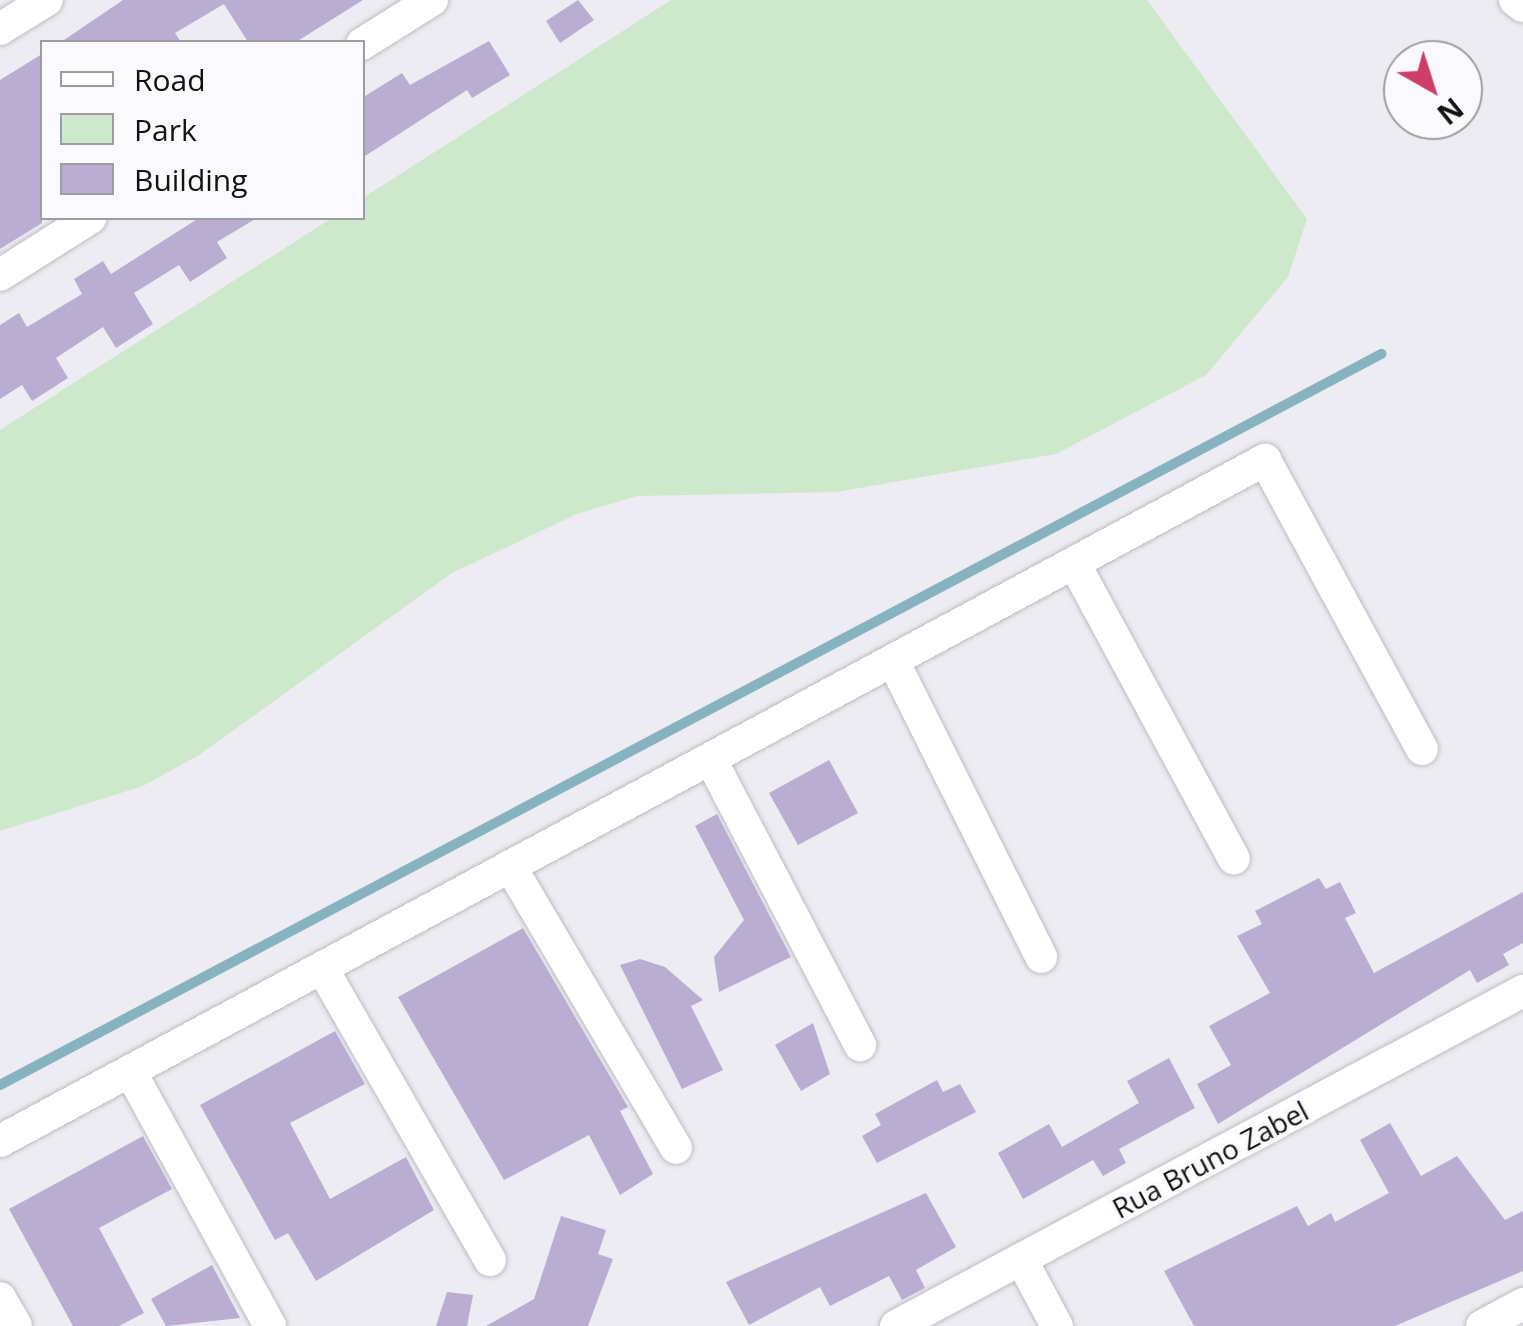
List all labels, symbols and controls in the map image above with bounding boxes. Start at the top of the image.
legend [40,40,365,220]
north arrow [1383,40,1483,140]
text: Road [134,59,206,100]
text: N [1430,90,1471,134]
text: Park [134,109,197,150]
text: Building [134,159,248,200]
street label: Rua Bruno Zabel [1106,1093,1314,1225]

